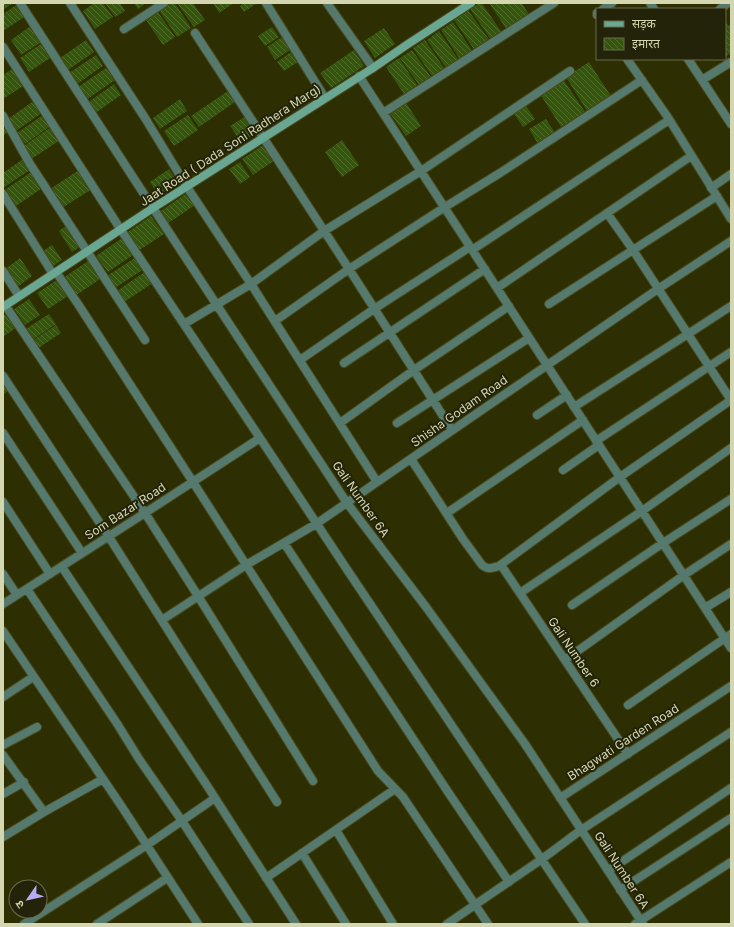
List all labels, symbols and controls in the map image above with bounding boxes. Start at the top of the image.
legend [596,8,726,60]
text: सड़क [632,16,657,31]
text: इमारत [632,36,661,51]
street label: Jaat Road ( Dada Soni Radhera Marg) [137,81,323,209]
street label: Shisha Godam Road [408,372,510,450]
street label: Gali Number 6A [329,458,393,540]
street label: Som Bazar Road [82,479,168,543]
street label: Gali Number 6 [545,614,603,690]
street label: Bhagwati Garden Road [565,700,681,784]
street label: Gali Number 6A [591,828,653,912]
north arrow [8,879,48,919]
text: उ [12,898,27,911]

